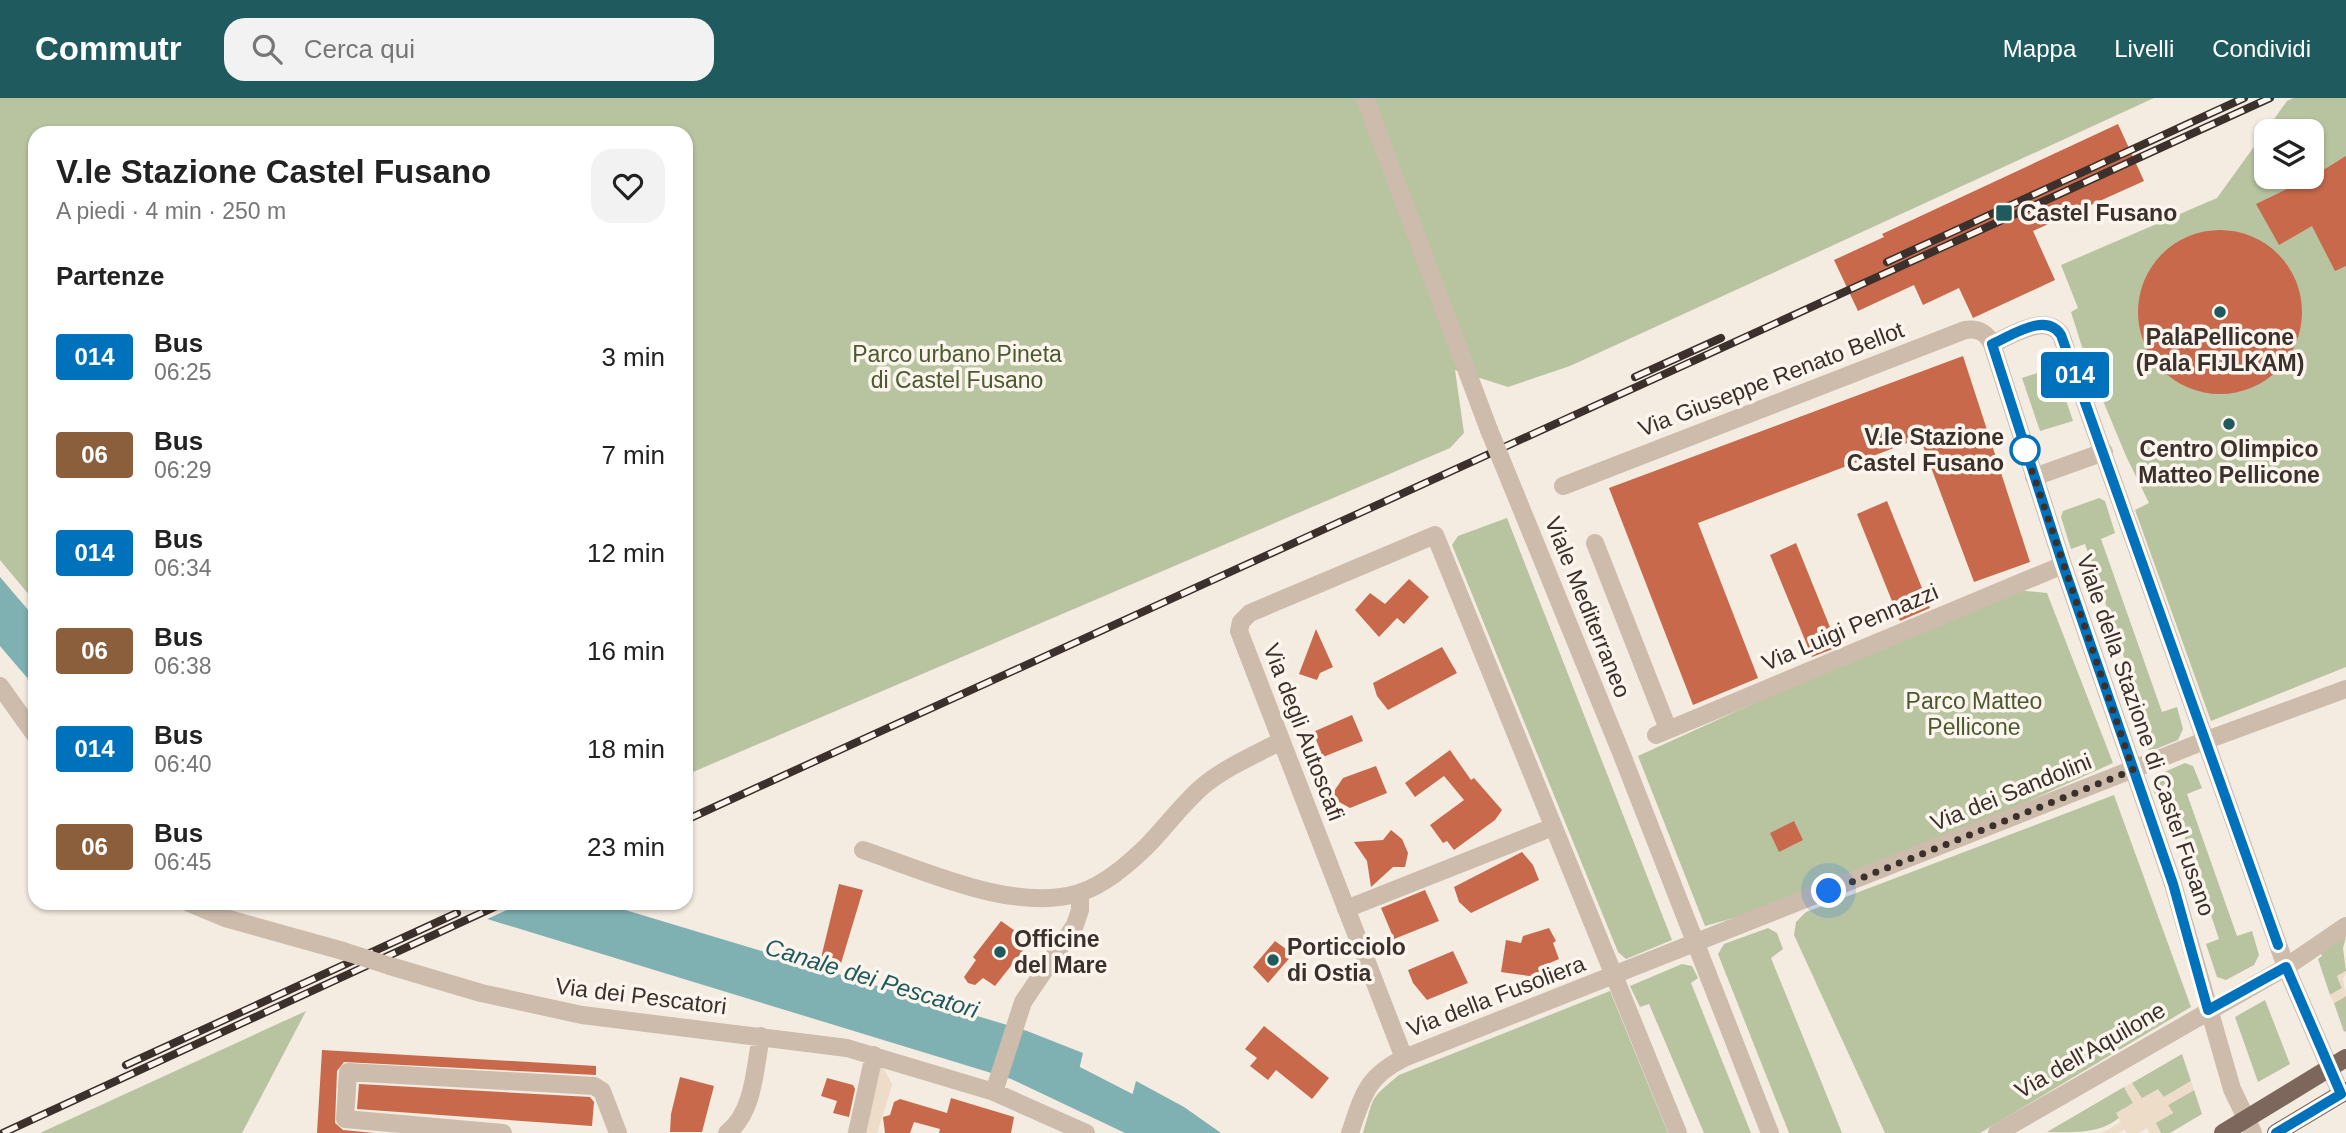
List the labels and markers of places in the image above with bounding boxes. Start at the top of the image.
place label: Castel Fusano [2020,200,2177,226]
marker: Castel Fusano [1994,203,2014,223]
marker: PalaPellicone (Pala FIJLKAM) [2212,304,2228,320]
place label: PalaPellicone (Pala FIJLKAM) [2136,324,2304,376]
marker: Centro Olimpico Matteo Pellicone [2221,416,2237,432]
place label: V.le Stazione Castel Fusano [1847,424,2004,476]
marker: V.le Stazione Castel Fusano [2010,435,2040,465]
place label: Centro Olimpico Matteo Pellicone [2138,436,2320,488]
place label: Officine del Mare [1014,926,1107,978]
place label: Porticciolo di Ostia [1287,934,1406,986]
marker: Officine del Mare [992,944,1008,960]
marker: Porticciolo di Ostia [1265,952,1281,968]

